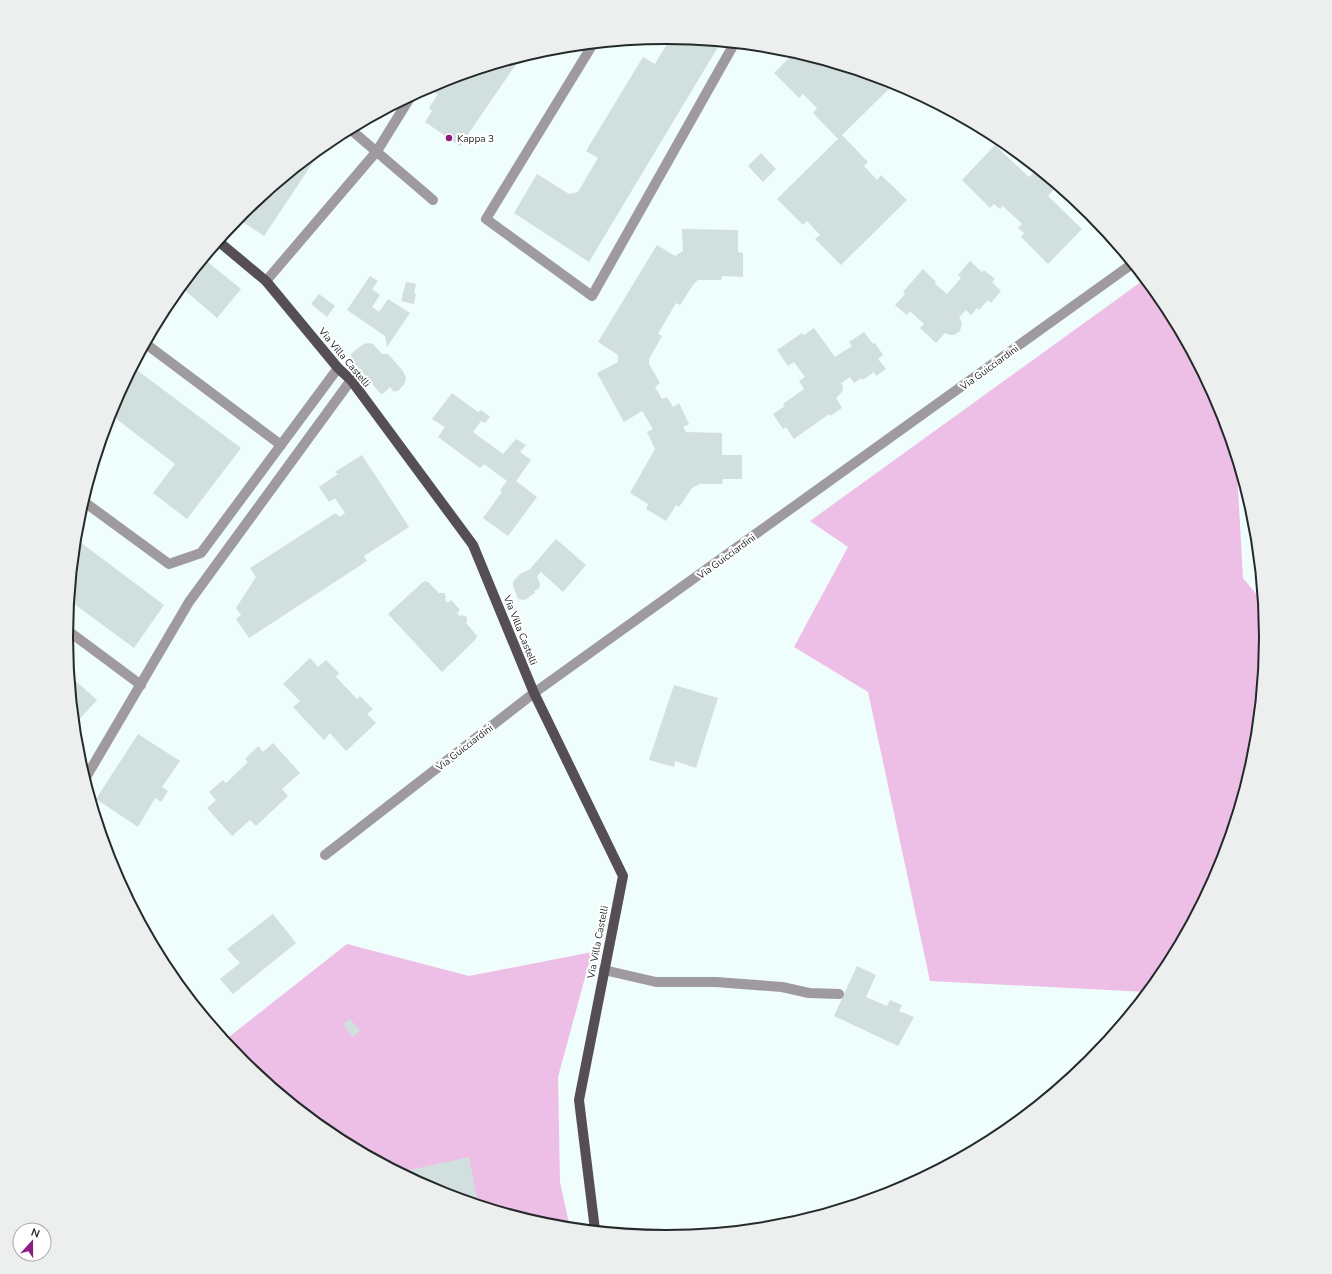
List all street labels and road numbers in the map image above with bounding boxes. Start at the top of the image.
street label: Via Villa Castelli [315,324,373,390]
street label: Via Guicciardini [957,342,1021,394]
street label: Via Guicciardini [694,531,758,583]
street label: Via Villa Castelli [499,593,540,667]
street label: Via Guicciardini [432,721,496,775]
street label: Via Villa Castelli [584,905,612,981]

